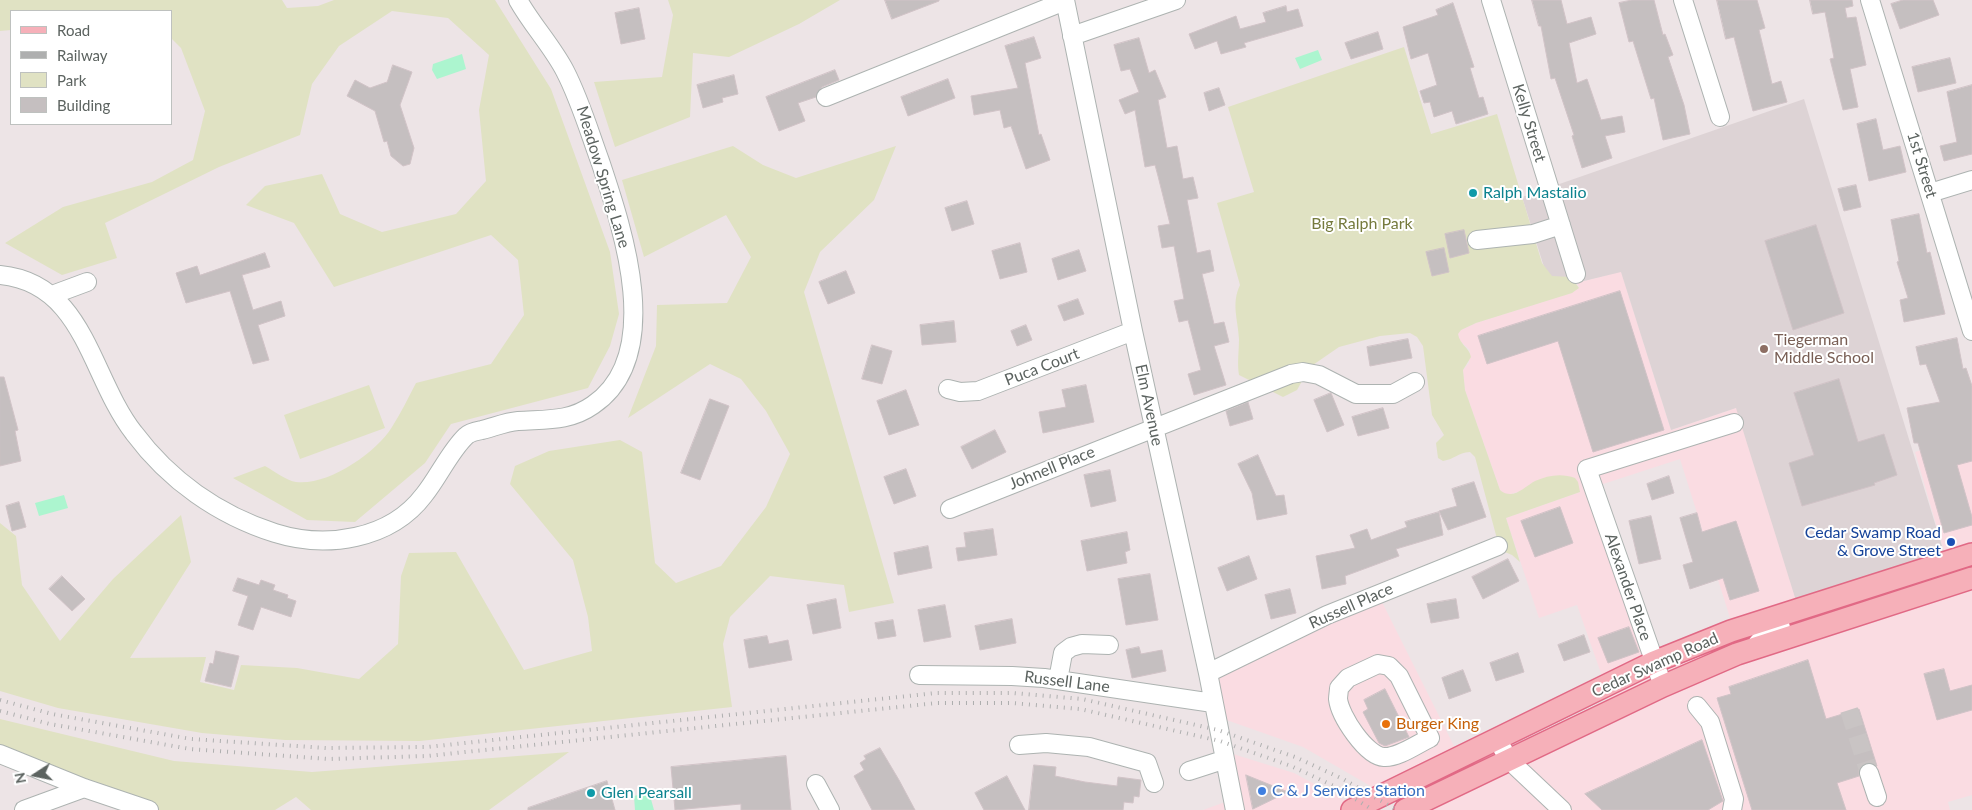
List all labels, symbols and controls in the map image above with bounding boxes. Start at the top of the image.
legend [10,10,172,125]
text: Road [57,21,90,39]
text: Railway [57,46,108,64]
text: Park [57,71,86,89]
street label: Kelly Street [1508,82,1550,164]
text: Building [57,96,110,114]
street label: Meadow Spring Lane [572,104,634,250]
street label: 1st Street [1903,130,1941,200]
place label: Ralph Mastalio [1483,183,1586,203]
marker: Ralph Mastalio [1467,187,1479,199]
park label: Big Ralph Park [1311,214,1413,234]
place label: Tiegerman Middle School [1774,330,1874,368]
marker: Tiegerman Middle School [1758,343,1770,355]
street label: Puca Court [1002,344,1082,390]
street label: Elm Avenue [1131,362,1167,448]
street label: Johnell Place [1006,442,1098,494]
place label: Cedar Swamp Road & Grove Street [1805,523,1941,561]
street label: Alexander Place [1601,531,1655,643]
marker: Cedar Swamp Road & Grove Street [1945,536,1957,548]
street label: Russell Place [1306,579,1396,633]
street label: Cedar Swamp Road [1589,629,1721,701]
street label: Russell Lane [1023,667,1111,697]
place label: Burger King [1396,714,1479,734]
marker: Burger King [1380,718,1392,730]
north arrow [10,750,60,800]
text: N [10,771,29,785]
place label: C & J Services Station [1272,781,1425,801]
place label: Glen Pearsall [601,783,692,803]
marker: C & J Services Station [1256,785,1268,797]
marker: Glen Pearsall [585,787,597,799]

